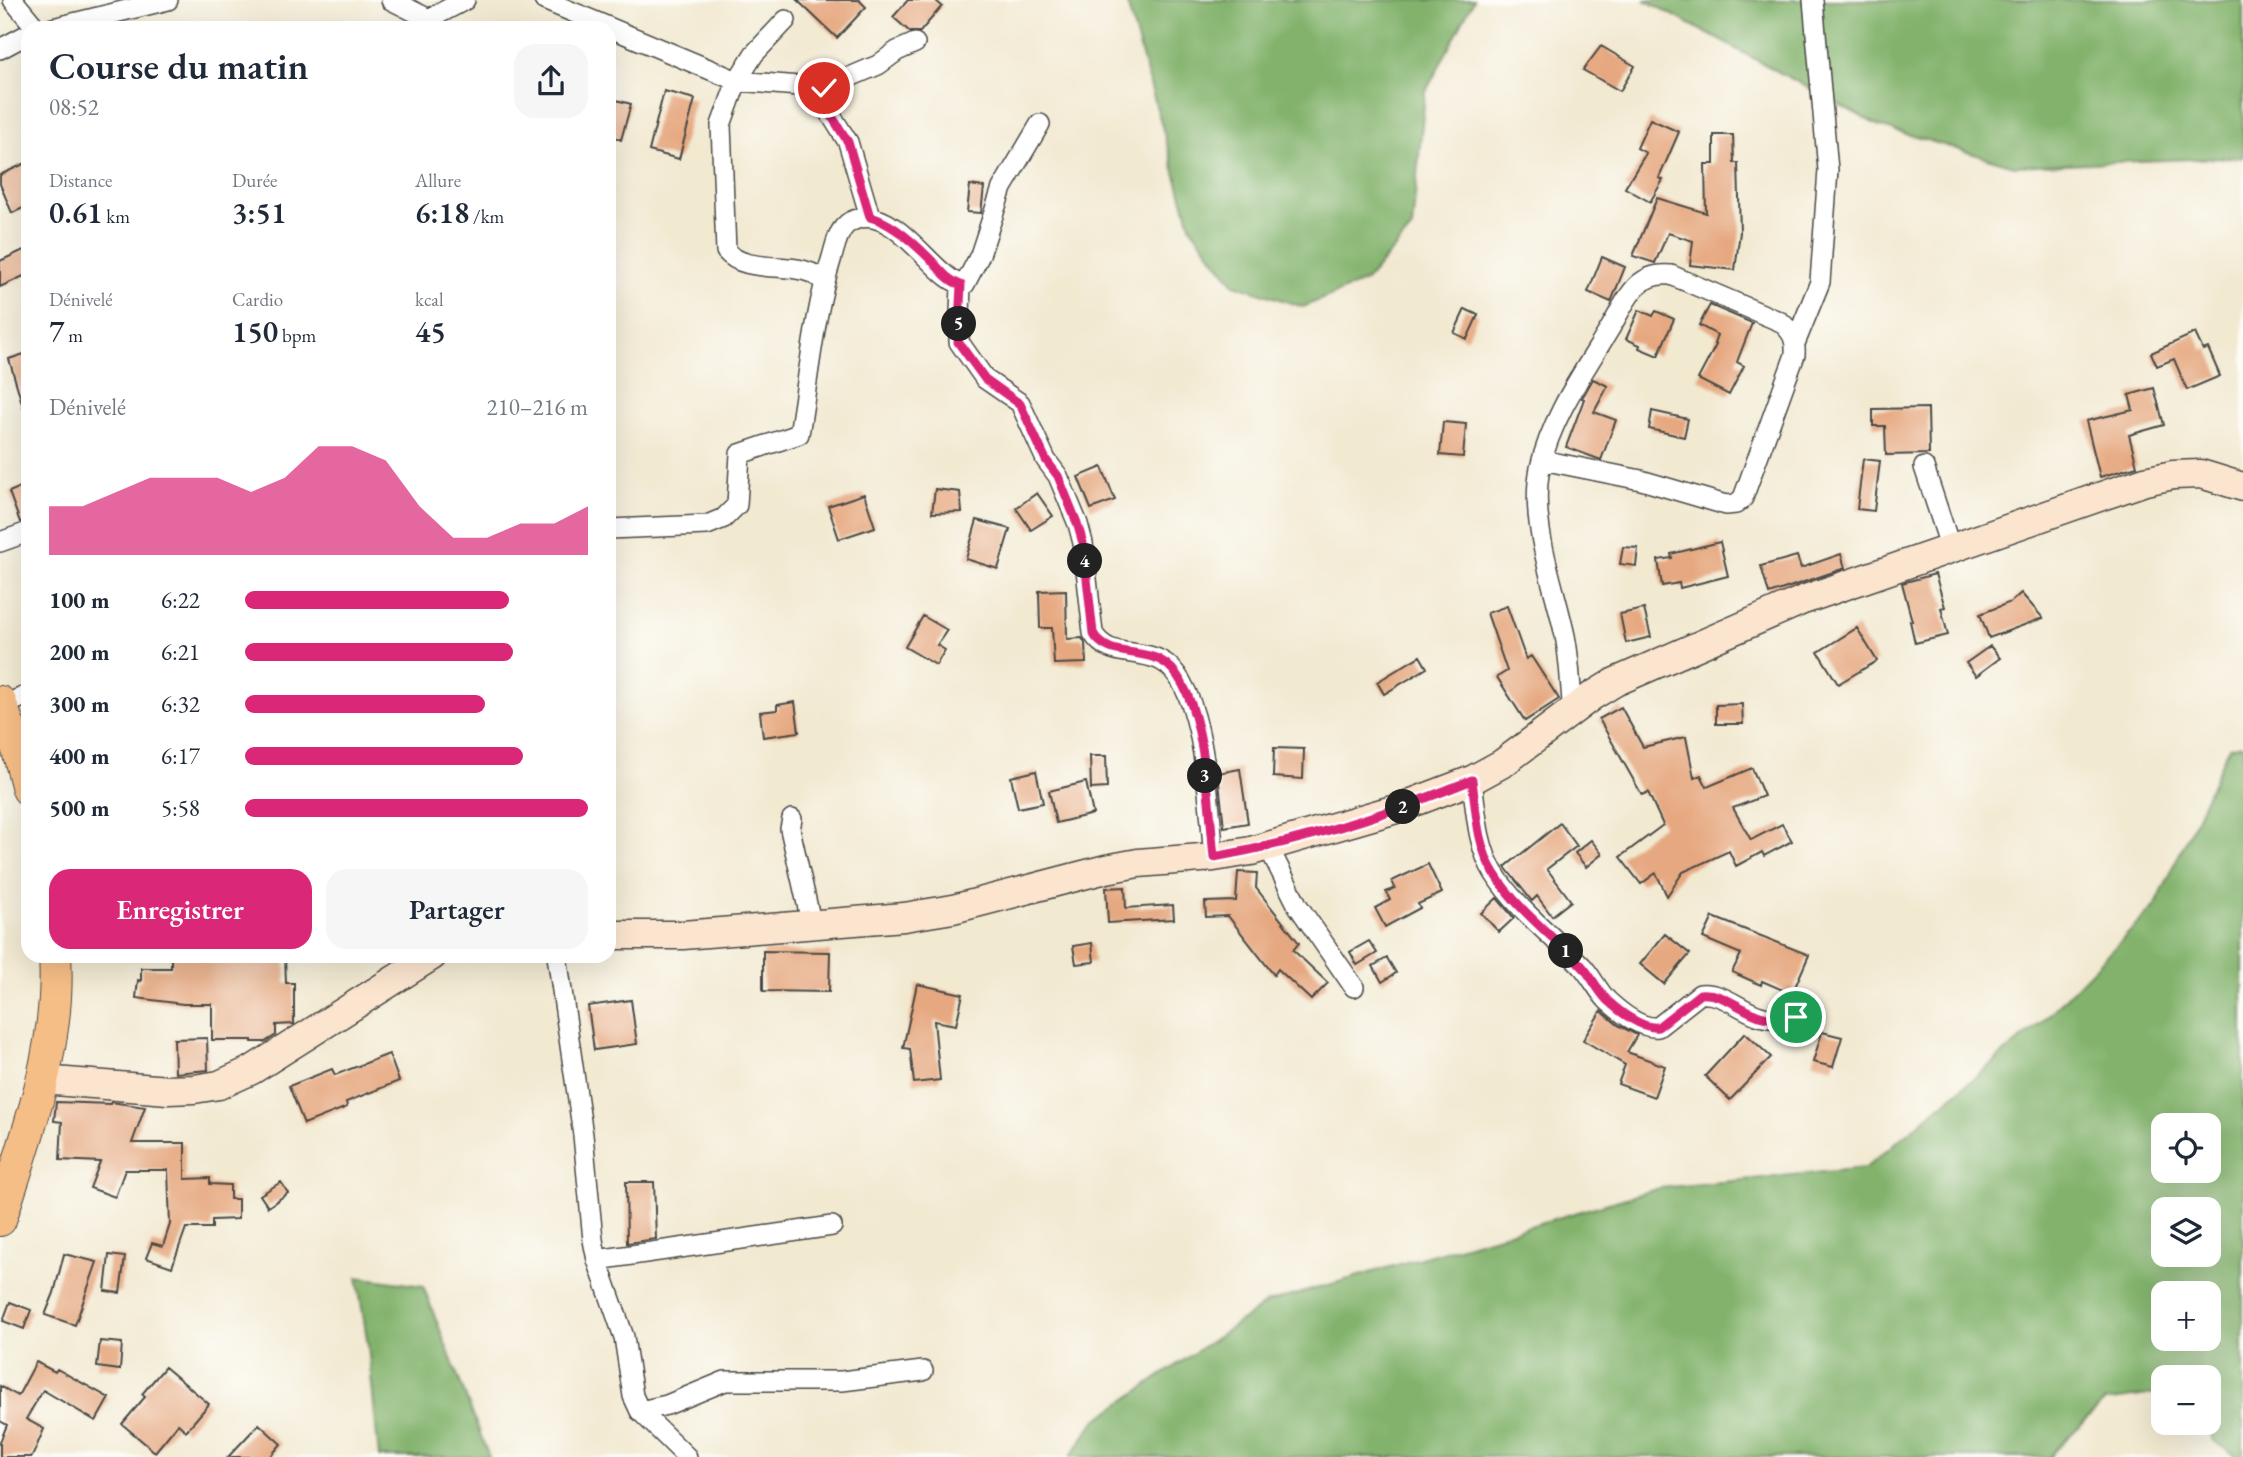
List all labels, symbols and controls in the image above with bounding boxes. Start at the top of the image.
text: Course du matin [49,41,309,90]
button: share [514,44,588,118]
pin [794,58,854,118]
icon: check [805,69,843,107]
text: 08:52 [49,92,99,122]
text: Distance [49,168,112,193]
text: Durée [232,168,277,193]
text: Allure [415,168,461,193]
text: 0.61 [49,193,102,232]
text: 3:51 [232,193,286,232]
text: 6:18 [415,193,469,232]
text: km [102,204,130,229]
text: /km [469,204,504,229]
text: Dénivelé [49,287,113,312]
text: Cardio [232,287,283,312]
text: kcal [415,287,444,312]
pin: 5 [942,306,976,342]
text: 5 [953,311,964,336]
text: 7 [49,312,64,351]
text: 150 [232,312,278,351]
text: 45 [415,312,446,351]
text: m [64,323,83,348]
text: bpm [278,323,316,348]
text: Dénivelé [49,392,126,422]
text: 210–216 m [487,392,588,422]
pin: 4 [1068,544,1102,578]
text: 4 [1079,548,1090,573]
text: 100 m [49,585,110,615]
text: 6:22 [161,585,200,615]
text: 200 m [49,637,110,667]
text: 6:21 [161,637,200,667]
text: 300 m [49,689,110,719]
text: 6:32 [161,689,200,719]
text: 400 m [49,741,110,771]
text: 6:17 [161,741,200,771]
pin: 3 [1188,758,1222,794]
text: 3 [1199,763,1210,788]
pin: 2 [1386,790,1420,824]
text: 500 m [49,793,110,823]
text: 5:58 [161,793,200,823]
text: 2 [1397,794,1408,819]
button: Enregistrer [49,869,312,949]
button: Partager [326,869,588,949]
pin: 1 [1548,934,1584,968]
text: 1 [1560,938,1571,963]
pin [1766,987,1826,1047]
icon: arrive [1777,998,1815,1036]
map controls [2151,1113,2221,1435]
button: locate [2151,1113,2221,1183]
button: layers [2151,1197,2221,1267]
button: + [2151,1281,2221,1351]
button: − [2151,1365,2221,1435]

